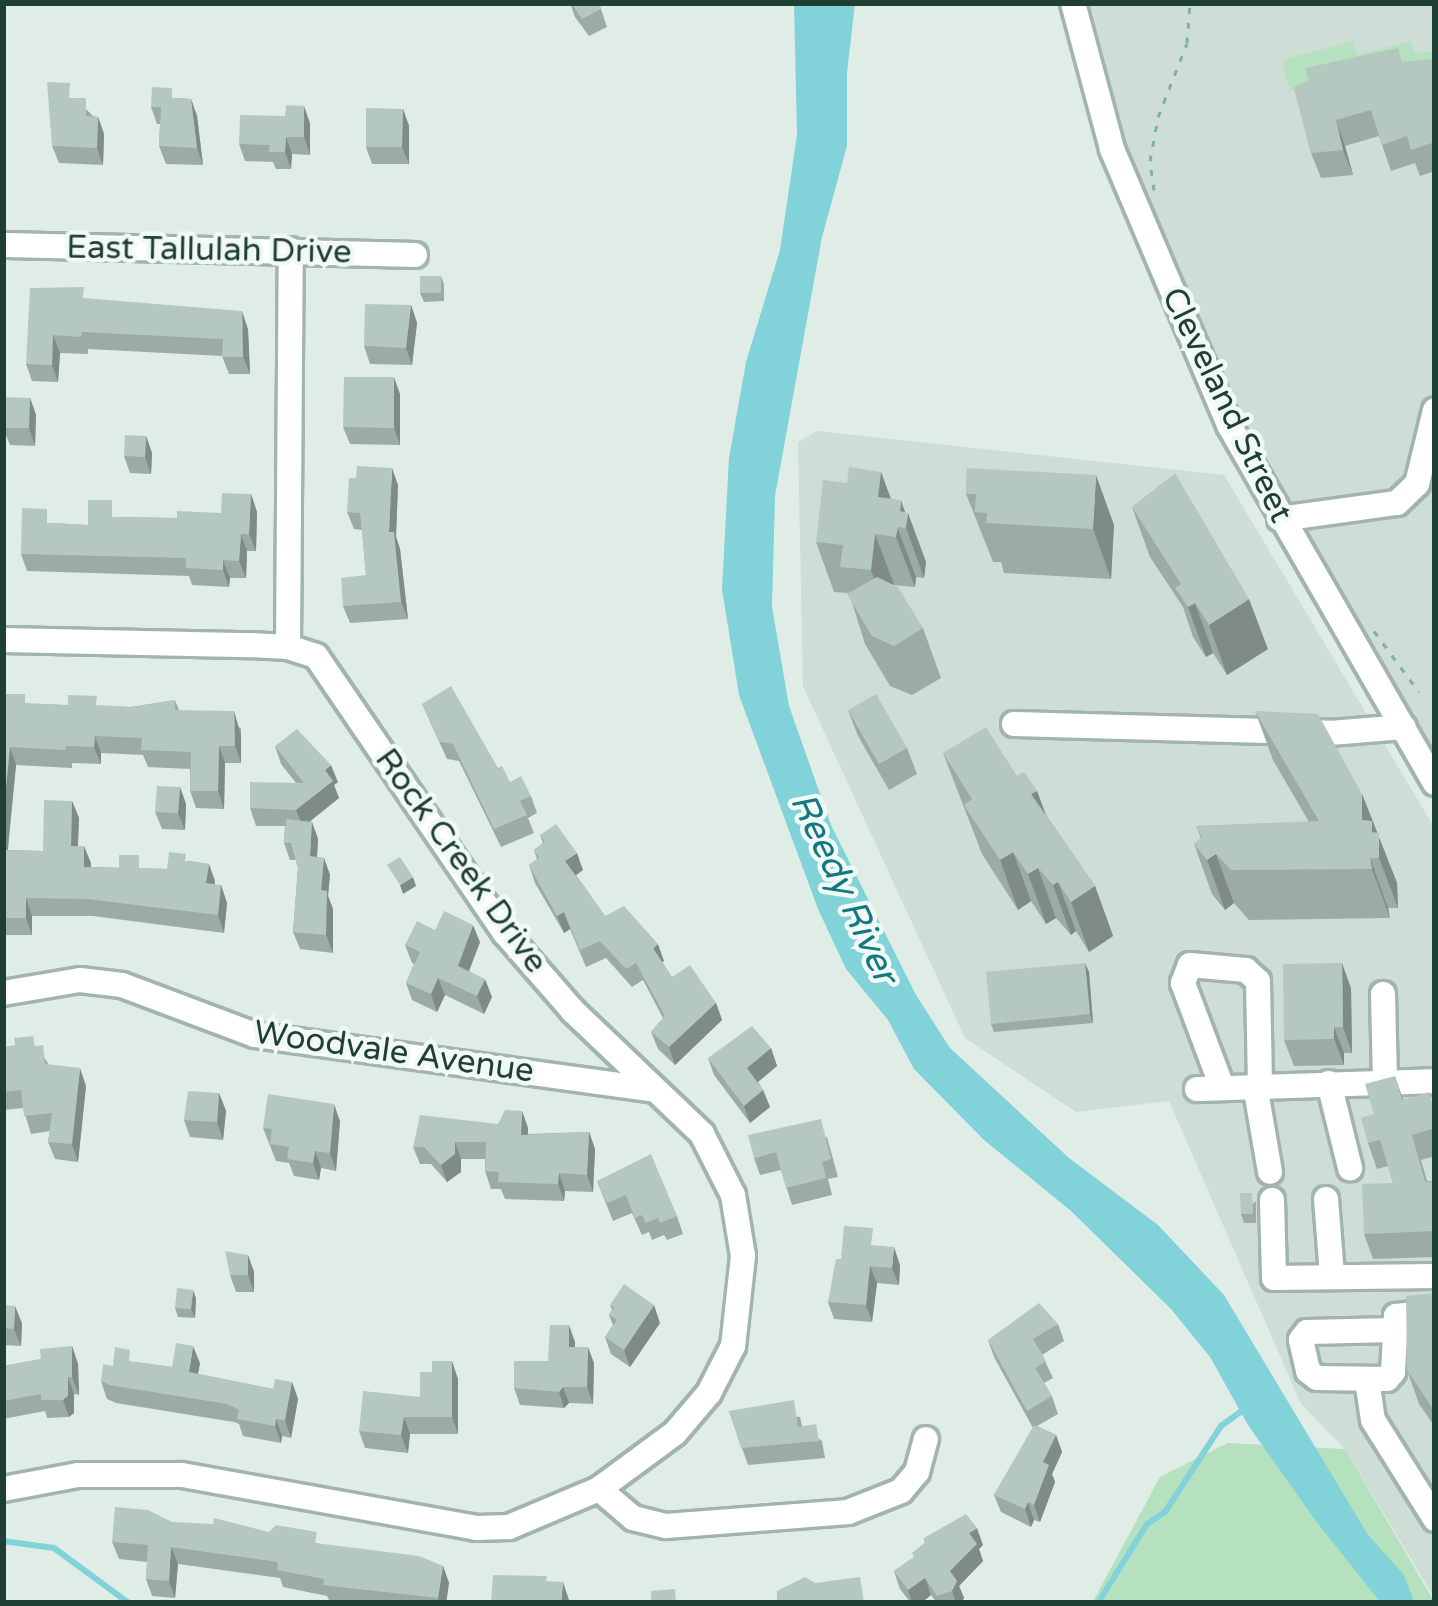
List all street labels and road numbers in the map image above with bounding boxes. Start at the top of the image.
street label: East Tallulah Drive [66,228,352,272]
street label: Cleveland Street [1153,281,1301,529]
street label: Rock Creek Drive [366,741,556,981]
street label: Woodvale Avenue [251,1013,537,1091]

